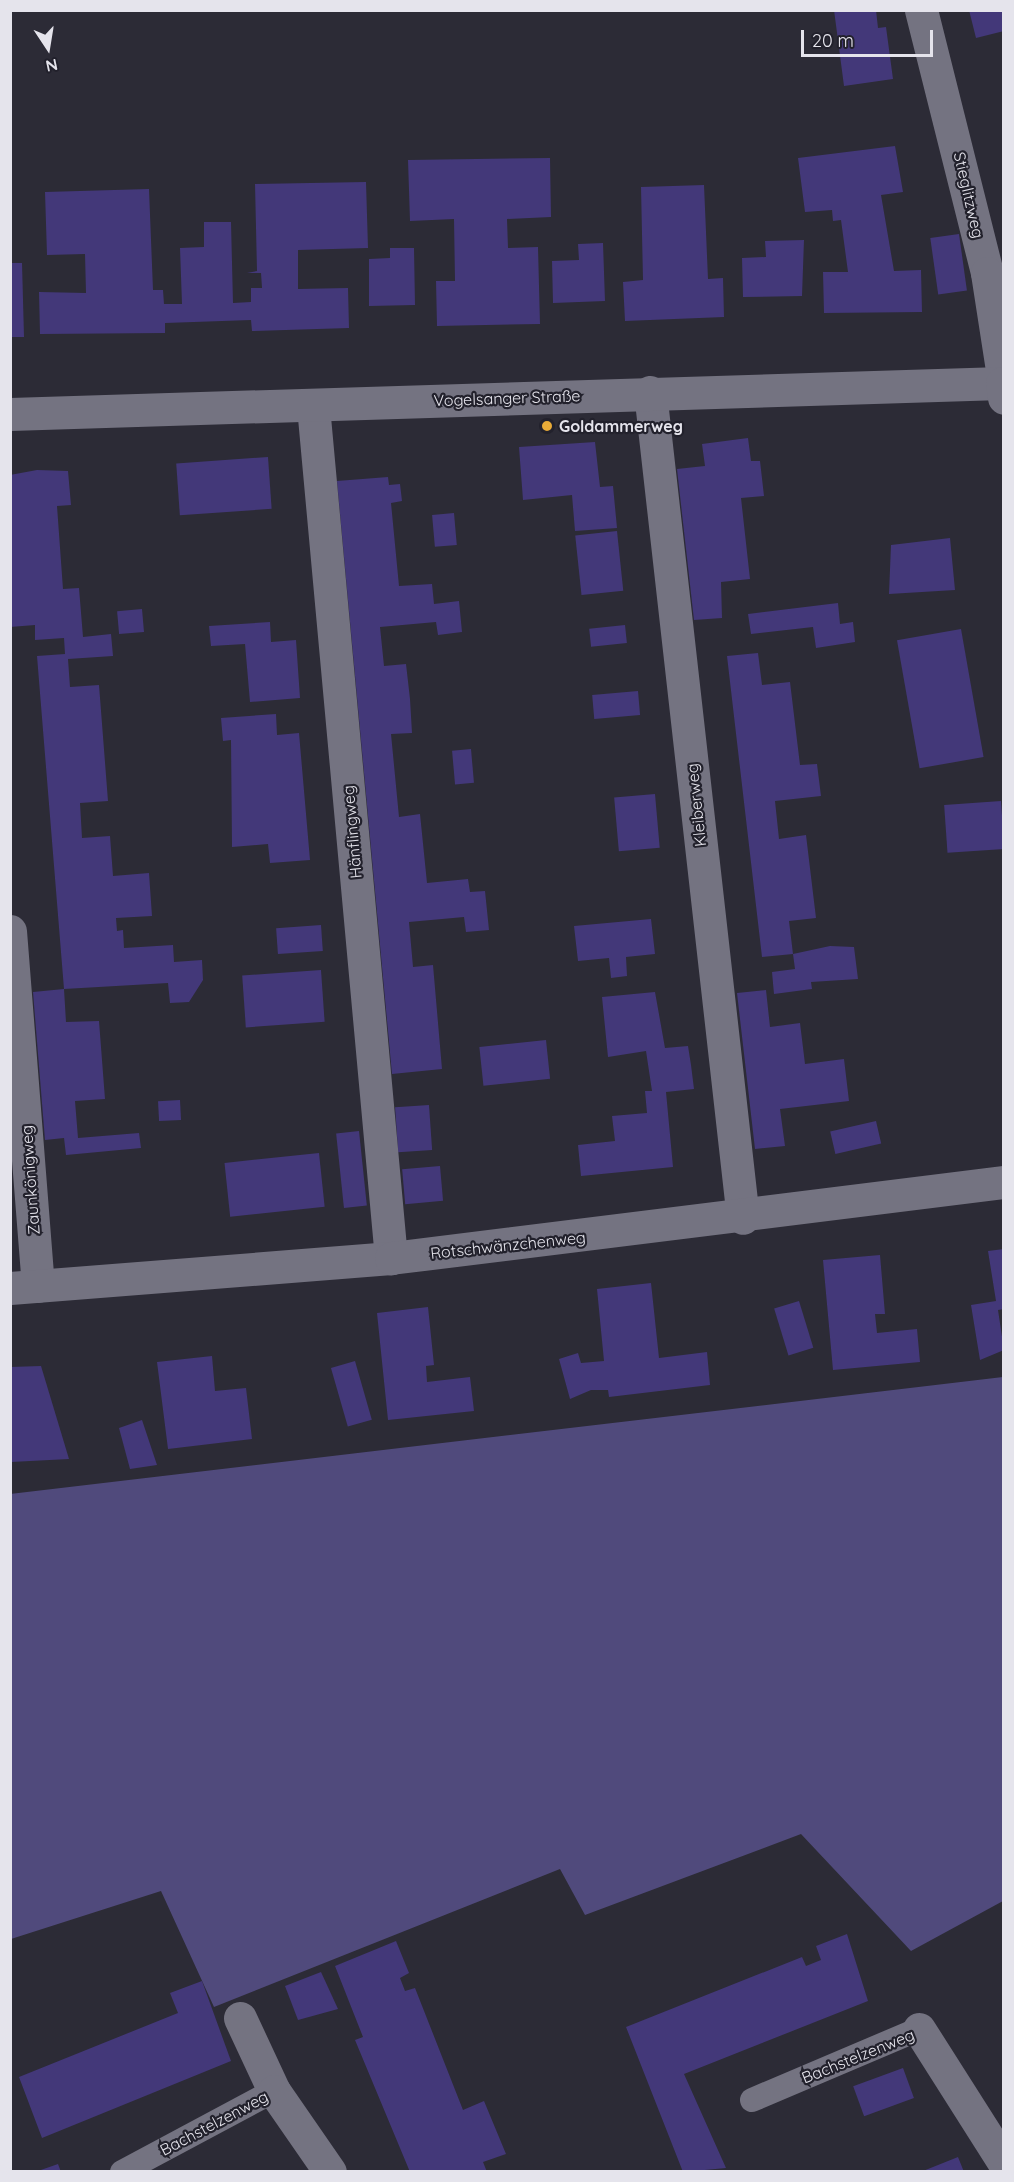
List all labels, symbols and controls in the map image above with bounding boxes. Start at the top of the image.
north arrow [18,18,78,78]
scale bar [804,18,936,56]
text: 20 m [812,29,854,52]
text: N [44,55,60,77]
street label: Stieglitzweg [950,150,988,240]
street label: Vogelsanger Straße [433,386,581,410]
place label: Goldammerweg [559,416,683,436]
marker: Goldammerweg [540,419,554,433]
street label: Kleiberweg [682,762,710,848]
street label: Hänflingweg [338,785,366,879]
street label: Zaunkönigweg [17,1124,43,1236]
street label: Rotschwänzchenweg [429,1227,587,1263]
street label: Bachstelzenweg [799,2025,917,2087]
street label: Bachstelzenweg [157,2086,271,2160]

